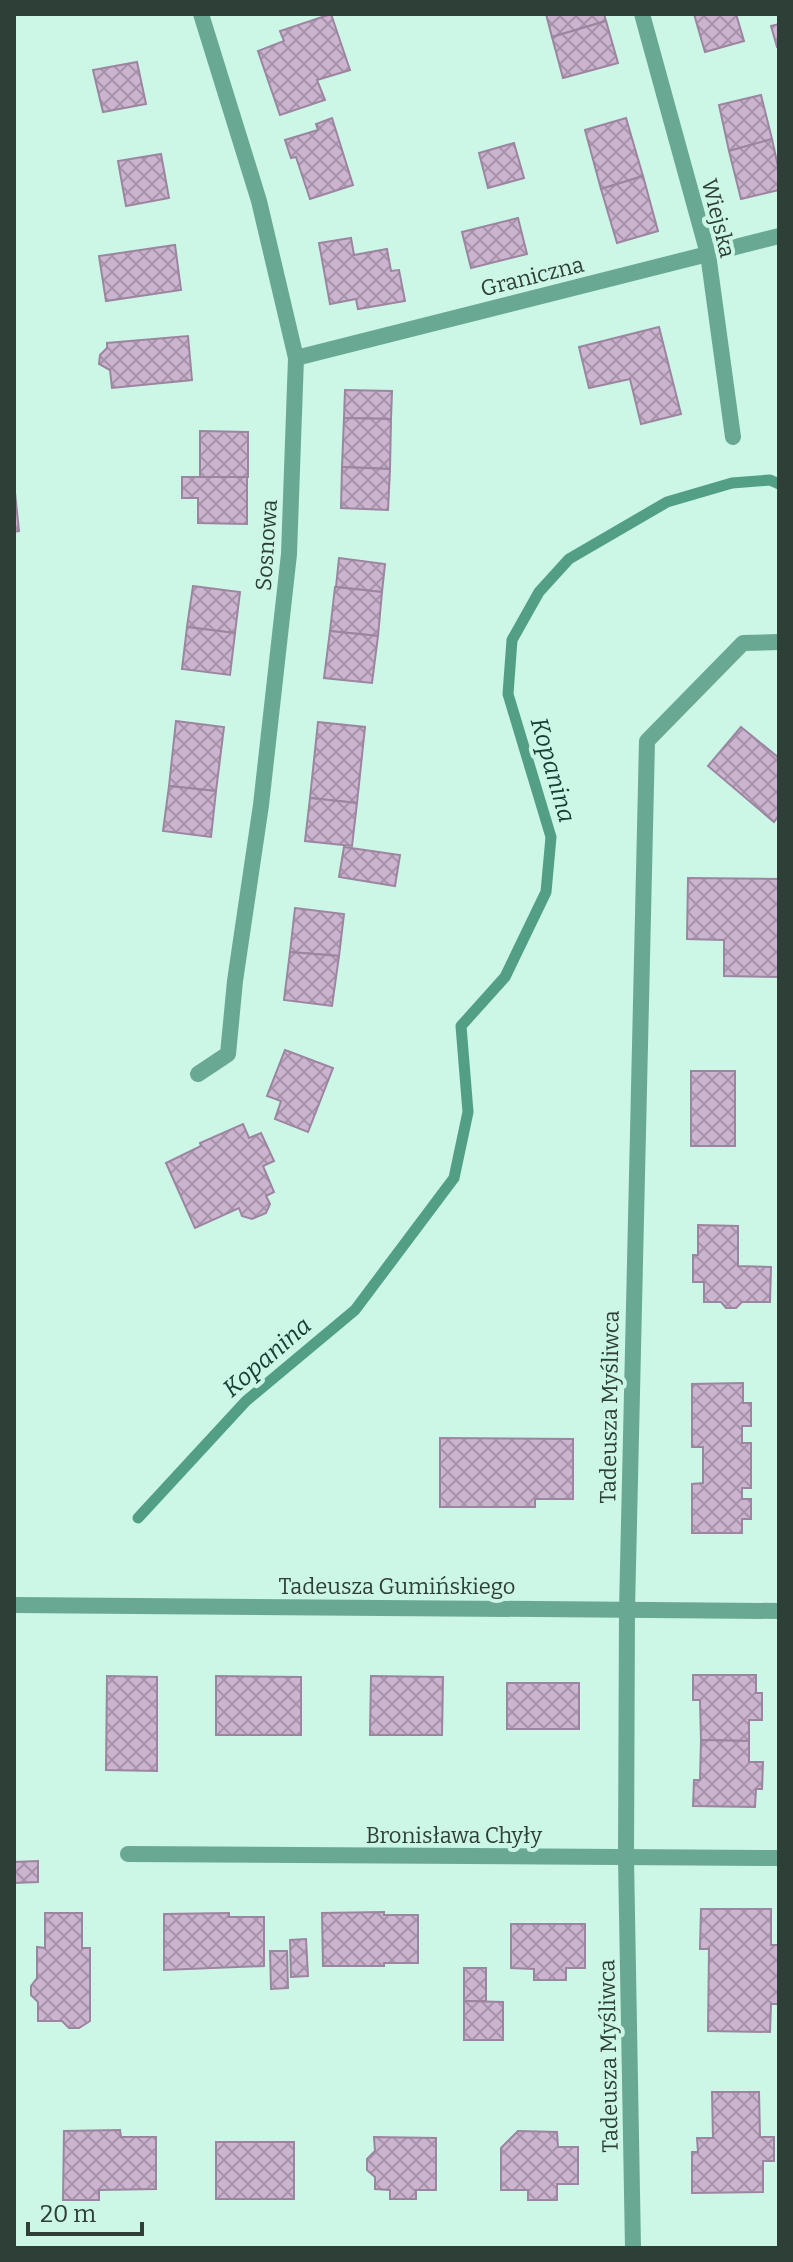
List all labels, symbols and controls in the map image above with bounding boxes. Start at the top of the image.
street label: Wiejska [696,176,741,260]
street label: Graniczna [478,251,587,302]
street label: Sosnowa [250,498,283,592]
water label: Kopanina [525,714,581,826]
street label: Tadeusza Myśliwca [594,1310,625,1504]
water label: Kopanina [217,1311,317,1403]
street label: Tadeusza Gumińskiego [279,1573,515,1600]
street label: Bronisława Chyły [366,1822,543,1849]
street label: Tadeusza Myśliwca [593,1959,624,2153]
scale bar [28,2186,142,2236]
text: 20 m [40,2200,96,2228]

